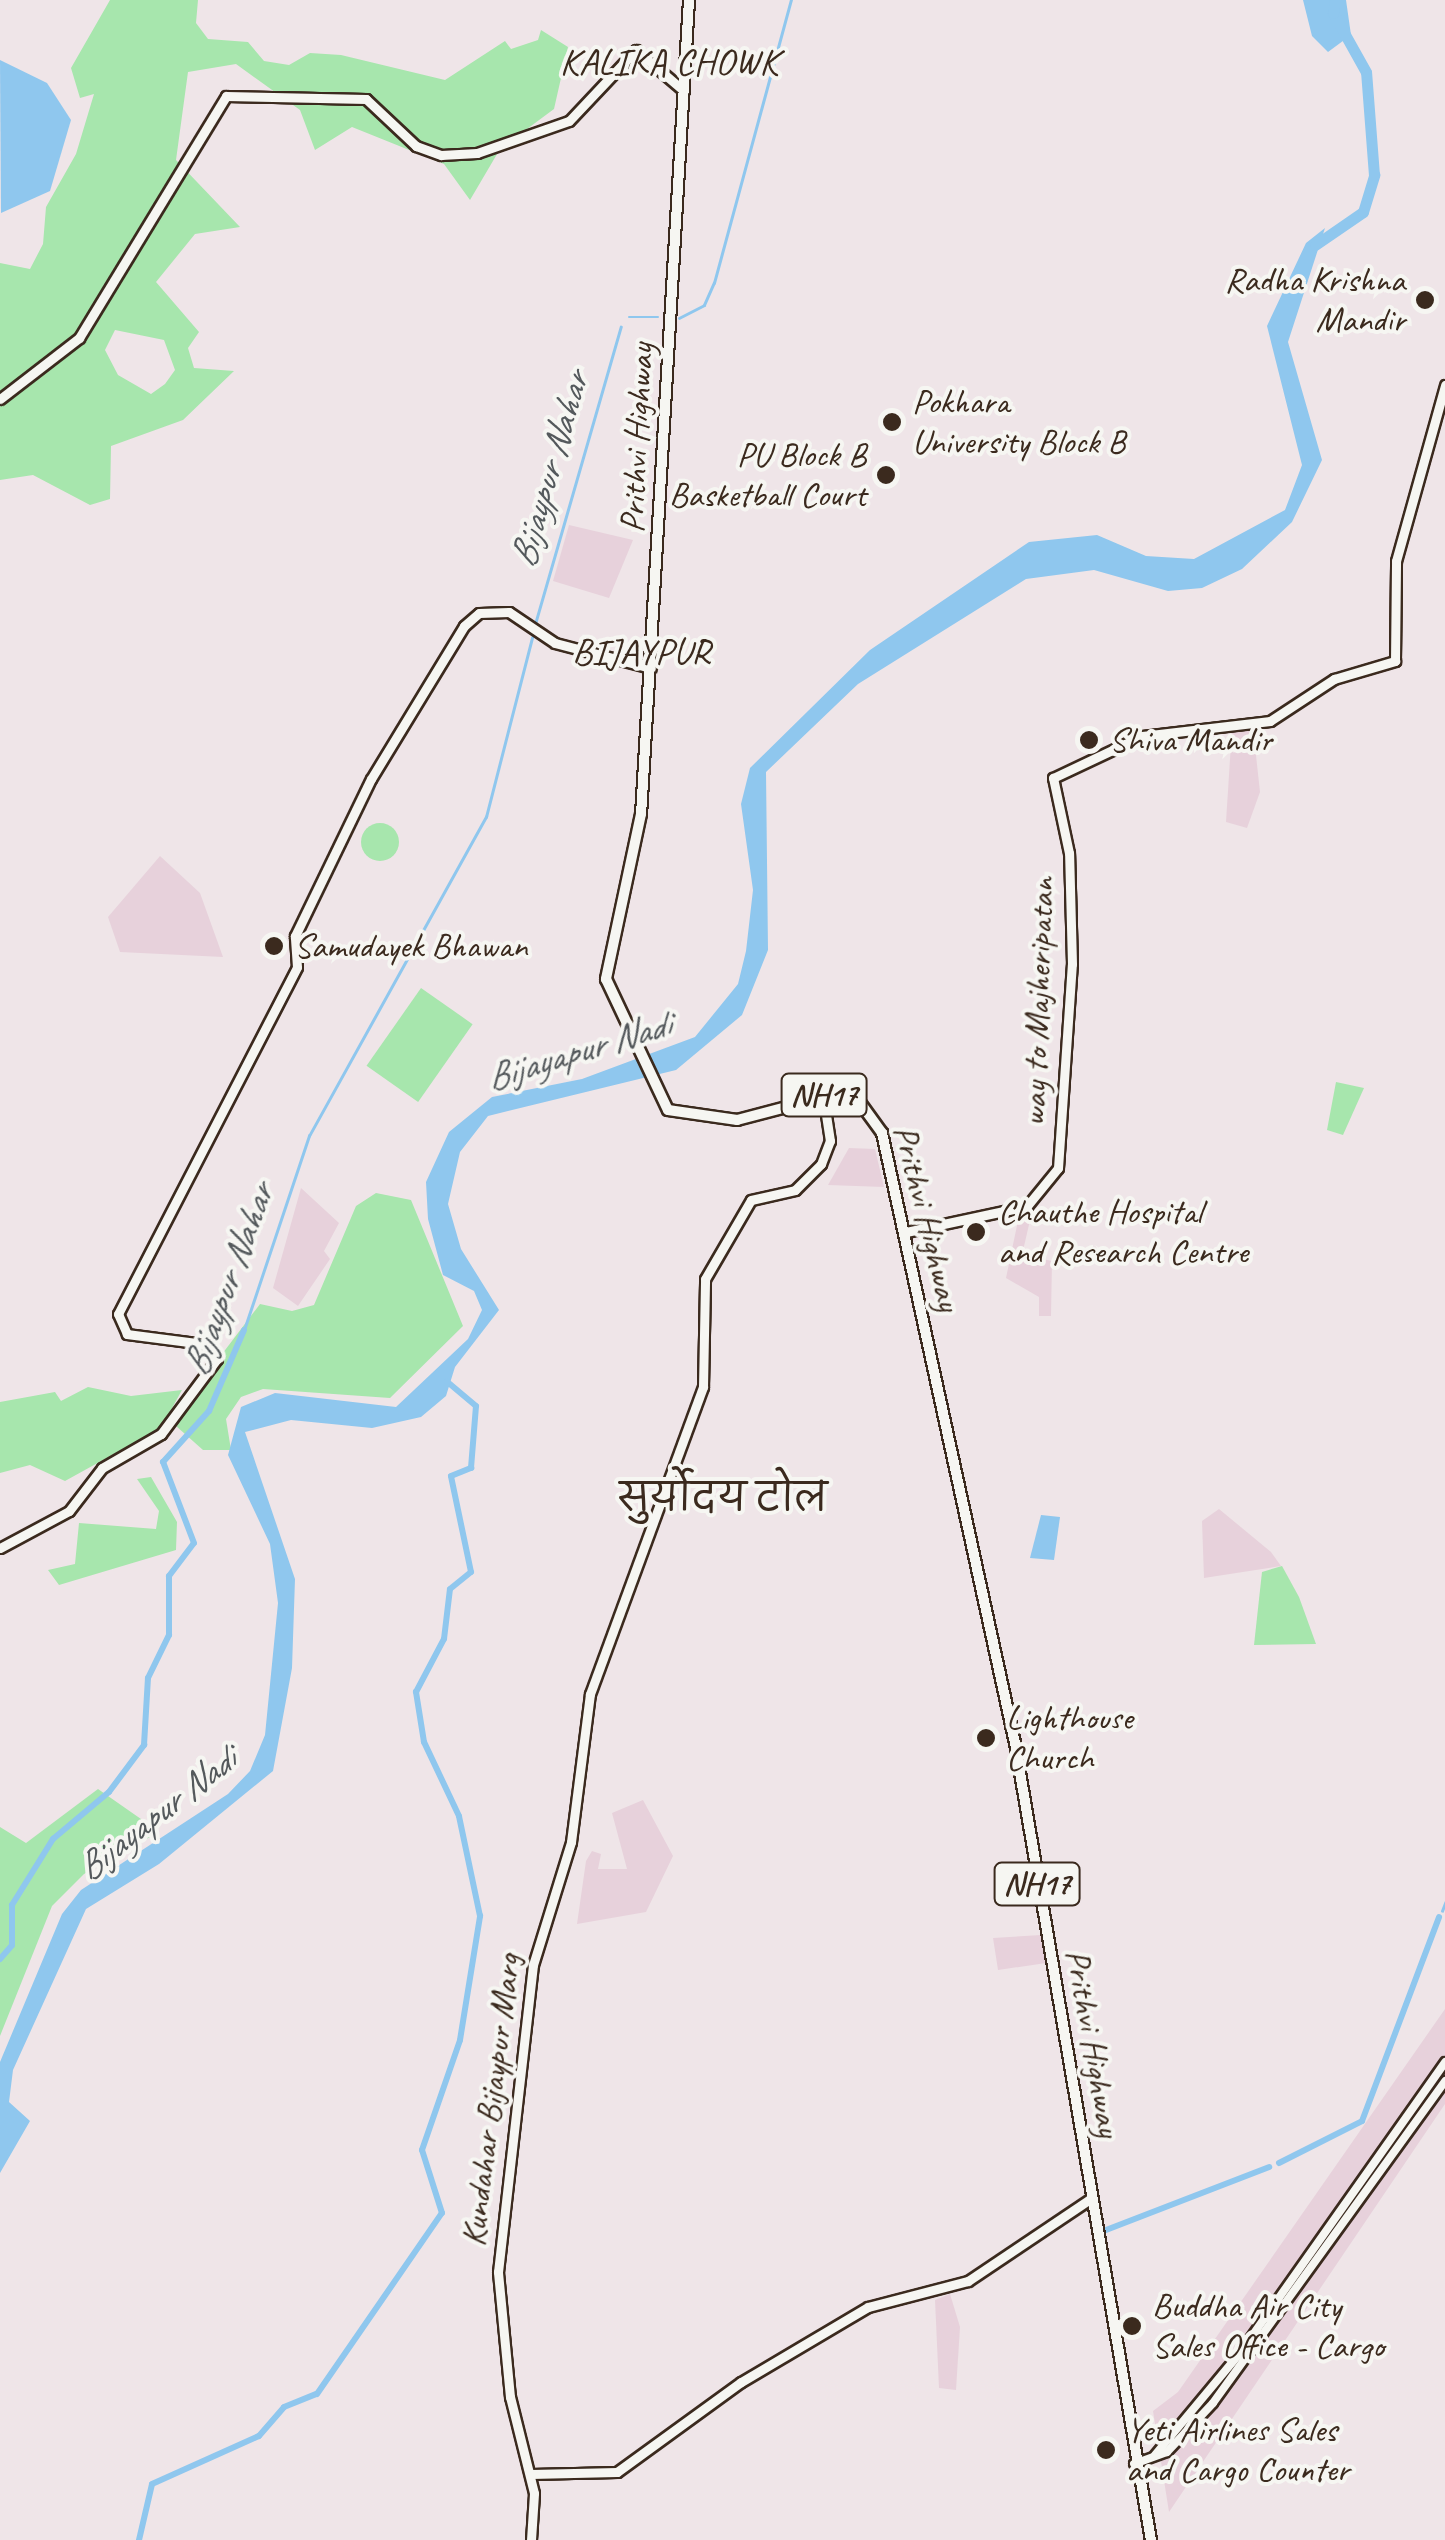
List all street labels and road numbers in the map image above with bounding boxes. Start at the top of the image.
street label: Prithvi Highway [611,343,663,533]
street label: way to Majheripatan [1013,876,1063,1128]
road number: NH17 [779,1068,869,1122]
street label: Prithvi Highway [884,1121,970,1315]
road number: NH17 [992,1857,1082,1911]
street label: Prithvi Highway [1056,1946,1130,2140]
street label: Kundahar Bijaypur Marg [452,1951,530,2249]

